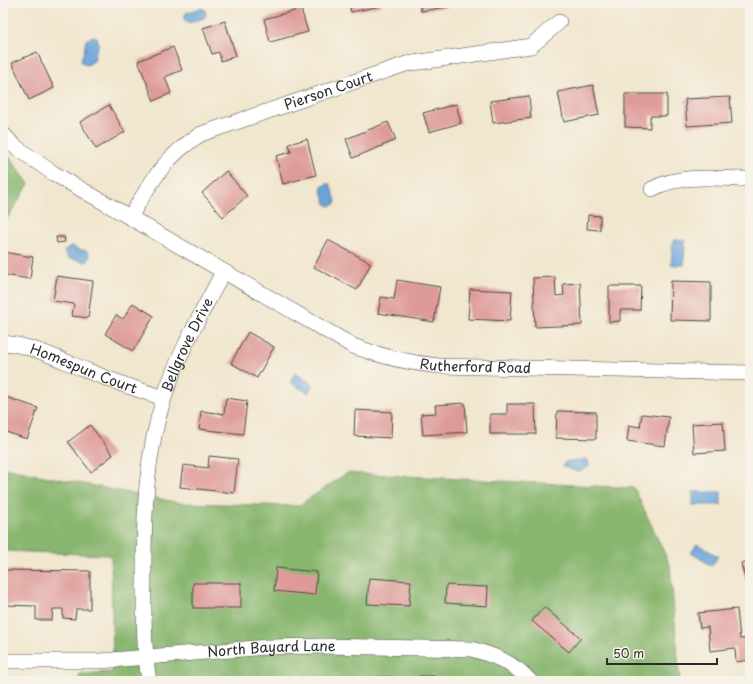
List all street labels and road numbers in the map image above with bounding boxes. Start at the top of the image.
street label: Pierson Court [281,65,376,115]
street label: Bellgrove Drive [156,294,218,395]
street label: Homespun Court [28,338,140,399]
street label: Rutherford Road [419,353,531,378]
street label: North Bayard Lane [206,635,336,662]

